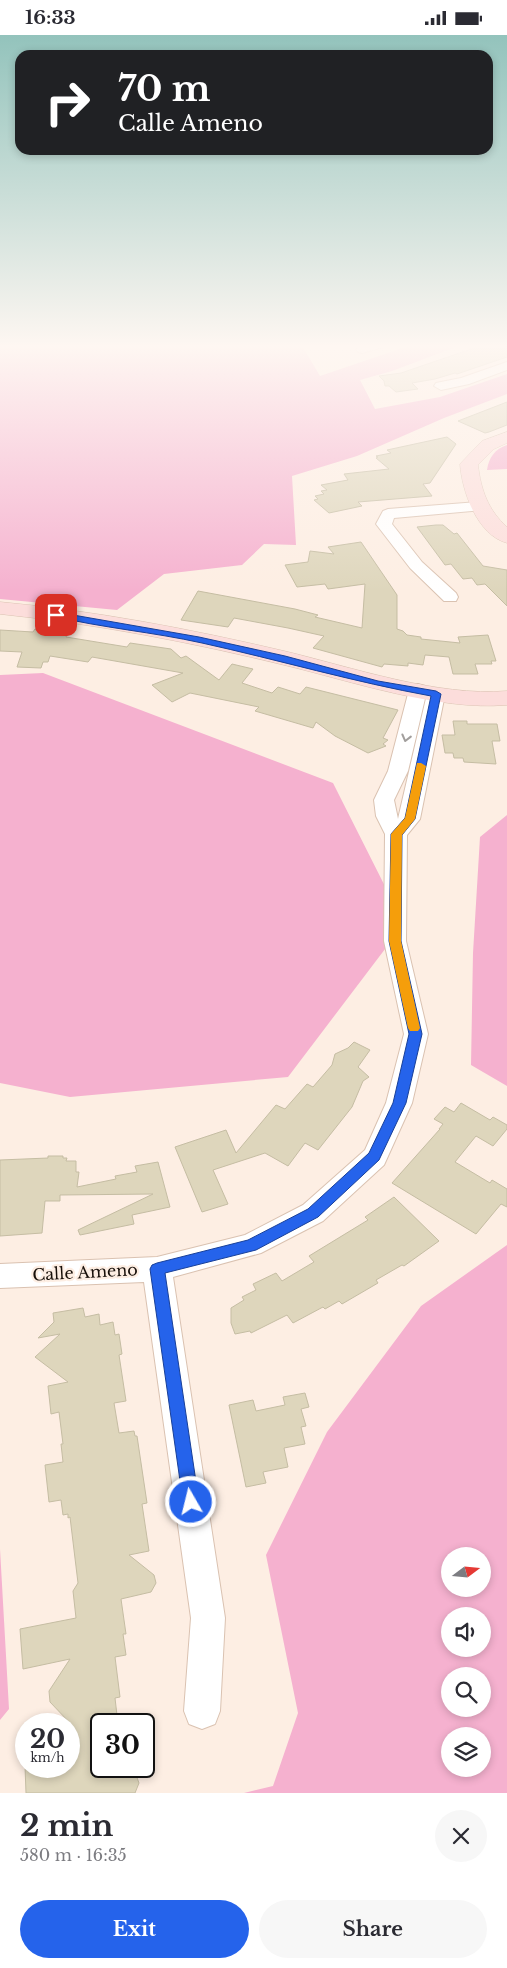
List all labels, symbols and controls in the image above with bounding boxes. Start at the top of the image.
text: 16:33 [25,6,76,29]
text: 70 m [118,67,211,110]
icon: right [35,70,100,135]
text: Calle Ameno [118,110,263,137]
pin [35,594,77,636]
icon: arrive [42,601,70,629]
one-way arrow [401,733,412,742]
street label: Calle Ameno [32,1259,138,1285]
position arrow [164,1475,216,1527]
north arrow [441,1547,491,1597]
map controls [441,1547,491,1777]
button: sound [441,1607,491,1657]
button: search [441,1667,491,1717]
speed limit sign: 30 [90,1713,155,1778]
text: 20 [30,1724,65,1755]
button: layers [441,1727,491,1777]
text: km/h [30,1750,65,1765]
text: 2 min [20,1807,113,1844]
button: close [435,1810,487,1862]
text: 580 m · 16:35 [20,1845,127,1865]
button: Exit [20,1900,249,1958]
button: Share [259,1900,487,1958]

